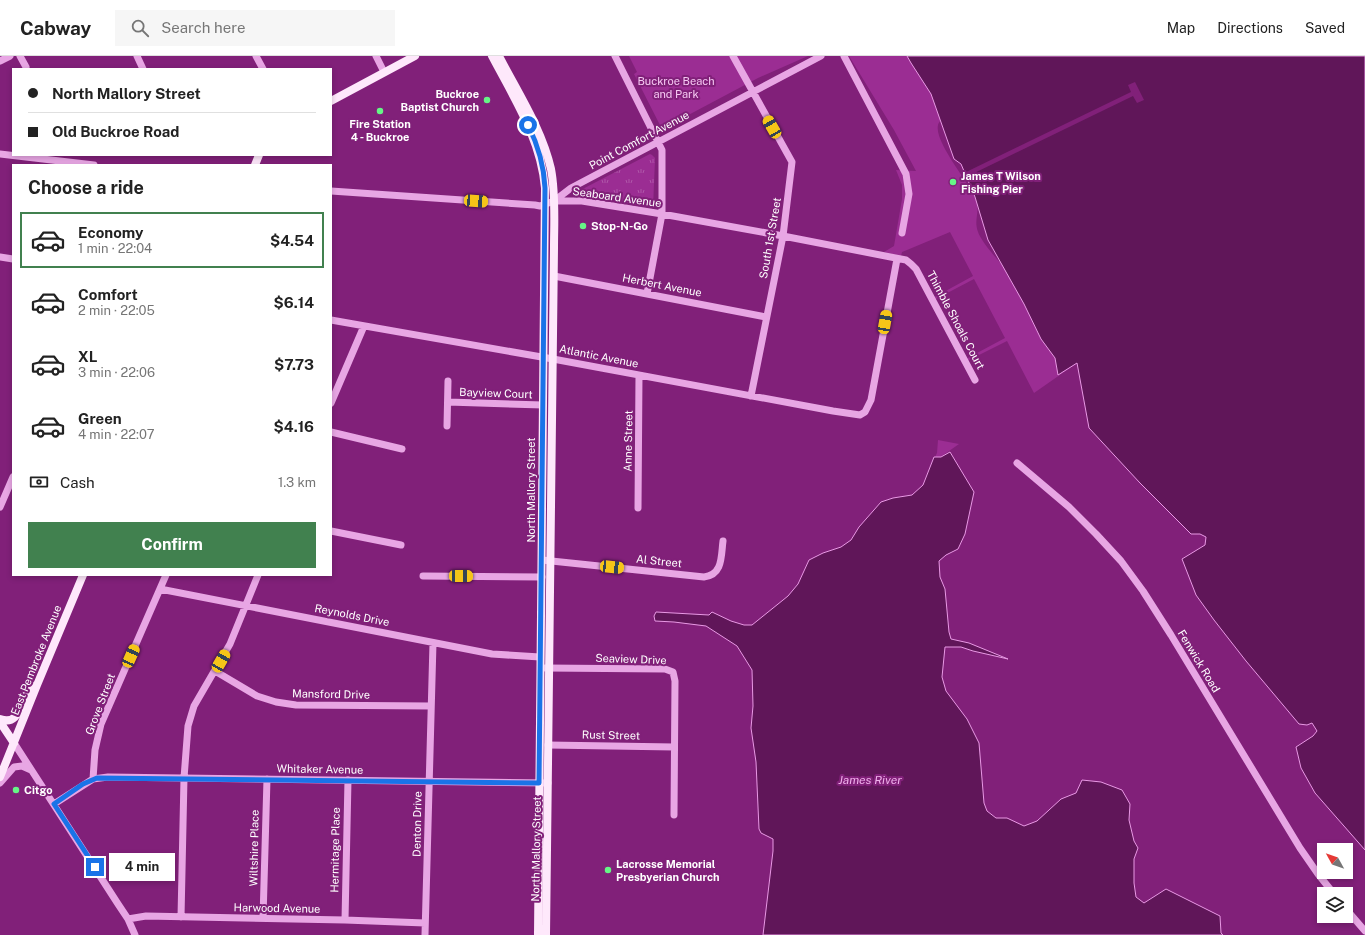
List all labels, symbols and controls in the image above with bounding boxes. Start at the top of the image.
search box [115,10,395,46]
text: Cabway [20,17,91,39]
icon: search [129,17,151,39]
text: Search here [161,19,245,36]
text: Map [1167,20,1195,36]
text: Directions [1217,20,1283,36]
text: Saved [1305,20,1345,36]
park label: Buckroe Beach and Park [637,75,715,100]
text: North Mallory Street [52,85,201,102]
place label: Buckroe Baptist Church [400,88,479,113]
marker: Buckroe Baptist Church [482,95,492,105]
marker: Fire Station 4 - Buckroe [375,106,385,116]
street label: Point Comfort Avenue [587,109,691,171]
car [761,114,783,140]
route start [519,116,537,134]
place label: Fire Station 4 - Buckroe [349,118,411,143]
text: Old Buckroe Road [52,123,179,140]
place label: James T Wilson Fishing Pier [961,170,1041,195]
text: Choose a ride [28,177,144,198]
marker: James T Wilson Fishing Pier [948,177,958,187]
street label: Seaboard Avenue [572,185,662,209]
car [464,194,488,208]
street label: South 1st Street [757,196,783,280]
place label: Stop-N-Go [591,220,648,232]
marker: Stop-N-Go [578,221,588,231]
icon: car [30,222,66,258]
text: Economy [78,224,143,241]
text: $4.54 [270,232,314,249]
text: 1 min · 22:04 [78,241,152,256]
street label: Thimble Shoals Court [925,269,987,371]
street label: Herbert Avenue [621,271,703,299]
icon: car [30,284,66,320]
text: Comfort [78,286,138,303]
text: $6.14 [274,294,314,311]
text: 2 min · 22:05 [78,303,155,318]
car [877,309,893,335]
street label: Atlantic Avenue [558,342,640,370]
icon: car [30,346,66,382]
text: XL [78,348,97,365]
text: $7.73 [274,356,314,373]
text: 3 min · 22:06 [78,365,155,380]
street label: Bayview Court [459,386,533,400]
icon: car [30,408,66,444]
text: Green [78,410,122,427]
street label: Anne Street [621,410,635,472]
text: $4.16 [274,418,314,435]
text: 4 min · 22:07 [78,427,155,442]
street label: North Mallory Street [525,437,537,543]
icon: cash [28,471,50,493]
text: Cash [60,474,95,491]
text: 1.3 km [278,475,316,490]
button: Confirm [28,522,316,568]
street label: Al Street [636,553,682,569]
car [599,560,625,574]
car [449,570,473,582]
street label: Reynolds Drive [314,602,390,628]
street label: East Pembroke Avenue [8,603,64,717]
street label: Fenwick Road [1176,628,1222,694]
car [121,643,141,669]
car [210,648,232,674]
street label: Seaview Drive [595,652,667,666]
street label: Grove Street [83,672,117,736]
street label: Mansford Drive [292,687,370,701]
street label: Rust Street [582,728,640,742]
street label: Whitaker Avenue [277,762,363,776]
water label: James River [838,773,902,787]
place label: Citgo [24,784,53,796]
marker: Citgo [11,785,21,795]
street label: Denton Drive [410,791,424,857]
street label: North Mallory Street [529,796,543,902]
street label: Hermitage Place [328,807,342,893]
street label: Wiltshire Place [247,810,261,886]
north arrow [1317,843,1353,879]
map controls [1317,843,1353,923]
callout: 4 min [109,853,175,881]
route end [86,858,104,876]
place label: Lacrosse Memorial Presbyerian Church [616,858,719,883]
text: 4 min [125,859,159,874]
marker: Lacrosse Memorial Presbyerian Church [603,865,613,875]
button: layers [1317,887,1353,923]
street label: Harwood Avenue [233,901,321,915]

